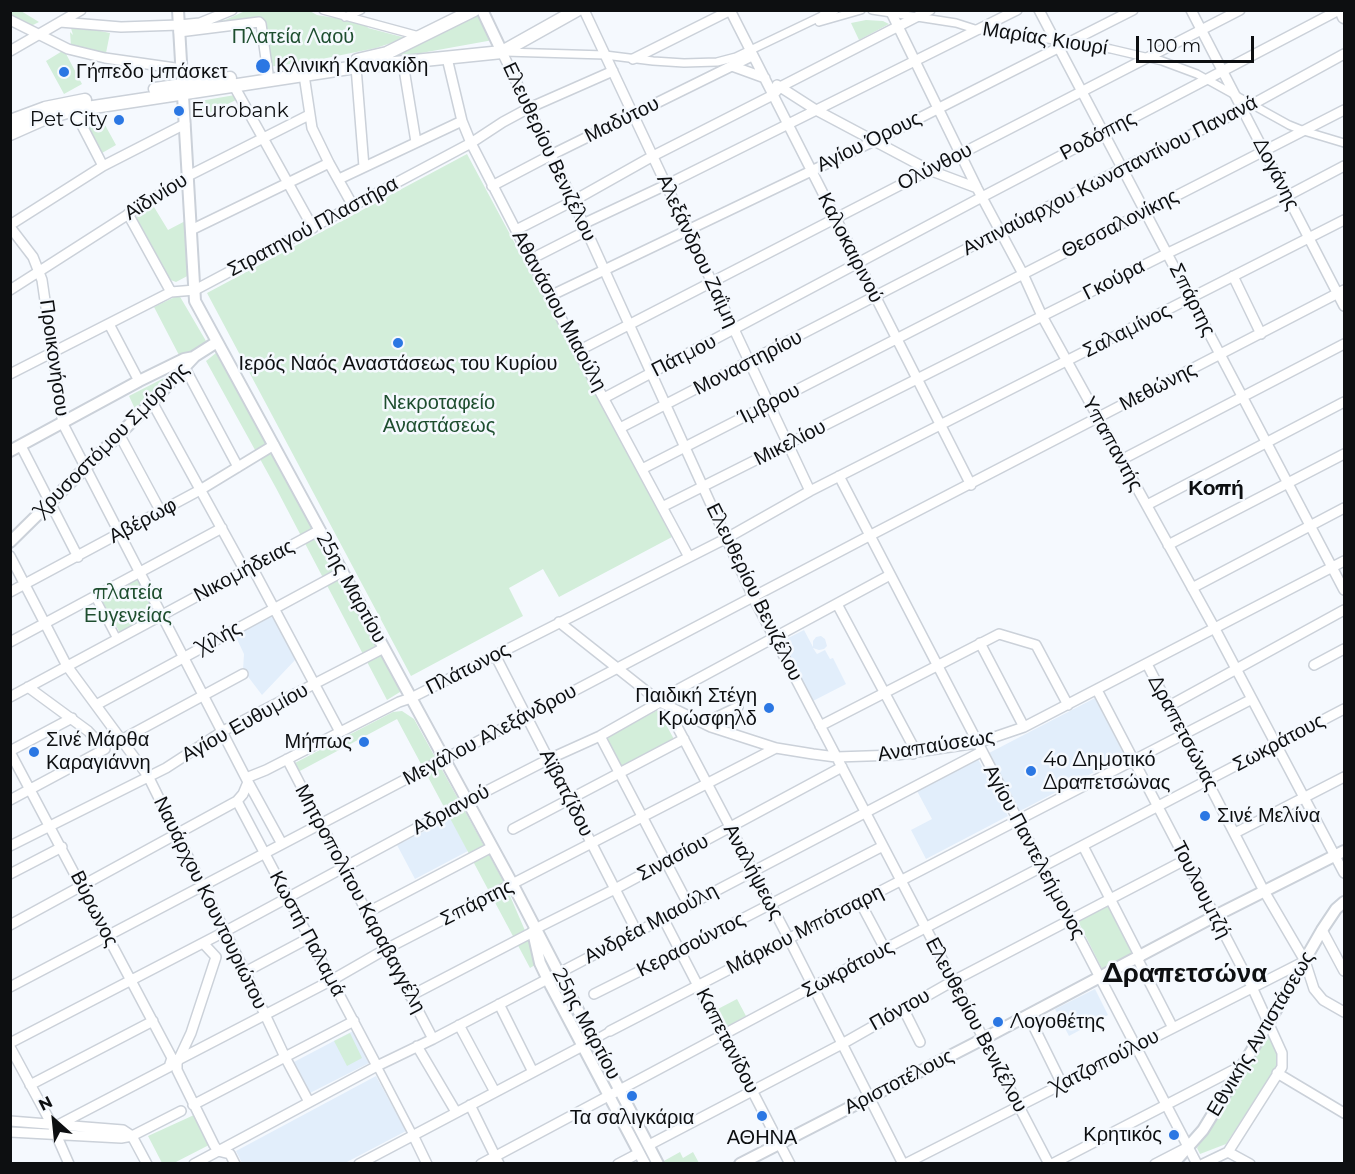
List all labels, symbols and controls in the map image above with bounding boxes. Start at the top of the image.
street label: Μαρίας Κιουρί [981,17,1109,61]
scale bar [1139,24,1258,62]
park label: Πλατεία Λαού [232,25,354,49]
text: 100 m [1147,35,1201,57]
place label: Κλινική Κανακίδη [276,54,428,78]
marker: Κλινική Κανακίδη [254,57,272,75]
street label: Ελευθερίου Βενιζέλου [497,59,601,245]
place label: Γήπεδο μπάσκετ [76,60,228,84]
marker: Γήπεδο μπάσκετ [57,65,71,79]
street label: Αντιναύαρχου Κωνσταντίνου Πανανά [959,91,1261,261]
street label: Μαδύτου [581,92,663,148]
place label: Eurobank [191,99,289,123]
marker: Eurobank [172,104,186,118]
street label: Αγίου Όρους [813,106,925,178]
street label: Ροδόπης [1056,106,1140,166]
place label: Pet City [30,108,107,132]
marker: Pet City [112,113,126,127]
street label: Δογάνης [1248,134,1304,214]
street label: Ολύνθου [894,138,976,196]
street label: Αϊδινίου [120,168,192,226]
street label: Αλεξάνδρου Ζαΐμη [651,171,743,331]
street label: Στρατηγού Πλαστήρα [224,172,402,282]
street label: Θεσσαλονίκης [1058,184,1182,264]
street label: Καλοκαιρινού [812,189,888,307]
street label: Αθανάσιου Μιαούλη [507,227,611,395]
street label: Γκούρα [1079,254,1149,306]
street label: Σπάρτης [1164,260,1220,340]
street label: Προικονήσου [34,298,74,418]
street label: Σαλαμίνος [1079,299,1175,363]
street label: Μοναστηρίου [690,325,806,401]
street label: Πάτμου [648,330,720,382]
marker: Ιερός Ναός Αναστάσεως του Κυρίου [391,336,405,350]
place label: Ιερός Ναός Αναστάσεως του Κυρίου [239,352,557,376]
street label: Μεθώνης [1116,357,1200,417]
street label: Χρυσοστόμου Σμύρνης [30,358,194,522]
street label: Ίμβρου [734,378,804,430]
park label: Νεκροταφείο Αναστάσεως [383,391,495,438]
street label: Υπαπαντής [1076,393,1148,495]
street label: Μικελίου [750,415,830,471]
district label: Κοπή [1188,476,1244,502]
street label: Αβέρωφ [105,493,181,549]
street label: Ελευθερίου Βενιζέλου [701,499,807,685]
street label: 25ης Μαρτίου [311,529,391,647]
street label: Νικομήδειας [190,535,298,607]
park label: πλατεία Ευγενείας [84,581,172,628]
street label: Χιλής [192,616,246,660]
street label: Πλάτωνος [422,638,514,700]
street label: Δραπετσώνας [1142,671,1224,795]
street label: Αγίου Ευθυμίου [177,678,313,768]
street label: Μεγάλου Αλεξάνδρου [399,679,581,791]
place label: Παιδική Στέγη Κρώσφηλδ [635,684,757,731]
marker: Παιδική Στέγη Κρώσφηλδ [762,701,776,715]
street label: Σωκράτους [1229,709,1329,777]
street label: Αναπαύσεως [876,725,996,767]
place label: Σινέ Μάρθα Καραγιάννη [46,728,151,775]
place label: Μήπως [285,730,352,754]
marker: Μήπως [357,735,371,749]
marker: Σινέ Μάρθα Καραγιάννη [27,745,41,759]
street label: Αϊβατζίδου [534,745,598,841]
place label: 4ο Δημοτικό Δραπετσώνας [1043,748,1170,795]
street label: Αγίου Παντελεήμονος [978,761,1090,943]
marker: 4ο Δημοτικό Δραπετσώνας [1024,764,1038,778]
street label: Αδριανού [408,780,494,840]
street label: Μητροπολίτου Καραβαγγέλη [289,781,431,1017]
street label: Ναυάρχου Κουντουριώτου [148,793,272,1013]
place label: Σινέ Μελίνα [1217,804,1320,828]
marker: Σινέ Μελίνα [1198,809,1212,823]
street label: Αναλήψεως [718,820,788,924]
street label: Σινασίου [633,829,713,887]
street label: Τουλουμτζή [1166,837,1236,943]
street label: Βύρωνος [65,867,123,951]
street label: Κωστή Παλαμά [264,867,350,1001]
street label: Σπάρτης [437,875,517,931]
street label: Ανδρέα Μιαούλη [580,879,722,969]
street label: Μάρκου Μπότσαρη [723,880,887,980]
street label: Κερασούντος [633,908,749,982]
street label: Ελευθερίου Βενιζέλου [920,933,1032,1117]
street label: Σωκράτους [798,935,898,1003]
street label: Εθνικής Αντιστάσεως [1202,947,1320,1121]
district label: Δραπετσώνα [1103,958,1267,990]
street label: 25ης Μαρτίου [547,964,625,1084]
street label: Καπετανίδου [690,984,764,1098]
street label: Πόντου [866,984,934,1036]
place label: Λογοθέτης [1010,1010,1105,1034]
marker: Λογοθέτης [991,1015,1005,1029]
street label: Χατζοπούλου [1047,1024,1163,1100]
street label: Αριστοτέλους [840,1044,958,1120]
marker: Τα σαλιγκάρια [625,1089,639,1103]
north arrow [24,1090,84,1150]
text: N [36,1092,56,1115]
place label: Τα σαλιγκάρια [570,1106,694,1130]
marker: ΑΘΗΝΑ [755,1109,769,1123]
place label: Κρητικός [1083,1123,1162,1147]
place label: ΑΘΗΝΑ [727,1126,797,1150]
marker: Κρητικός [1167,1128,1181,1142]

